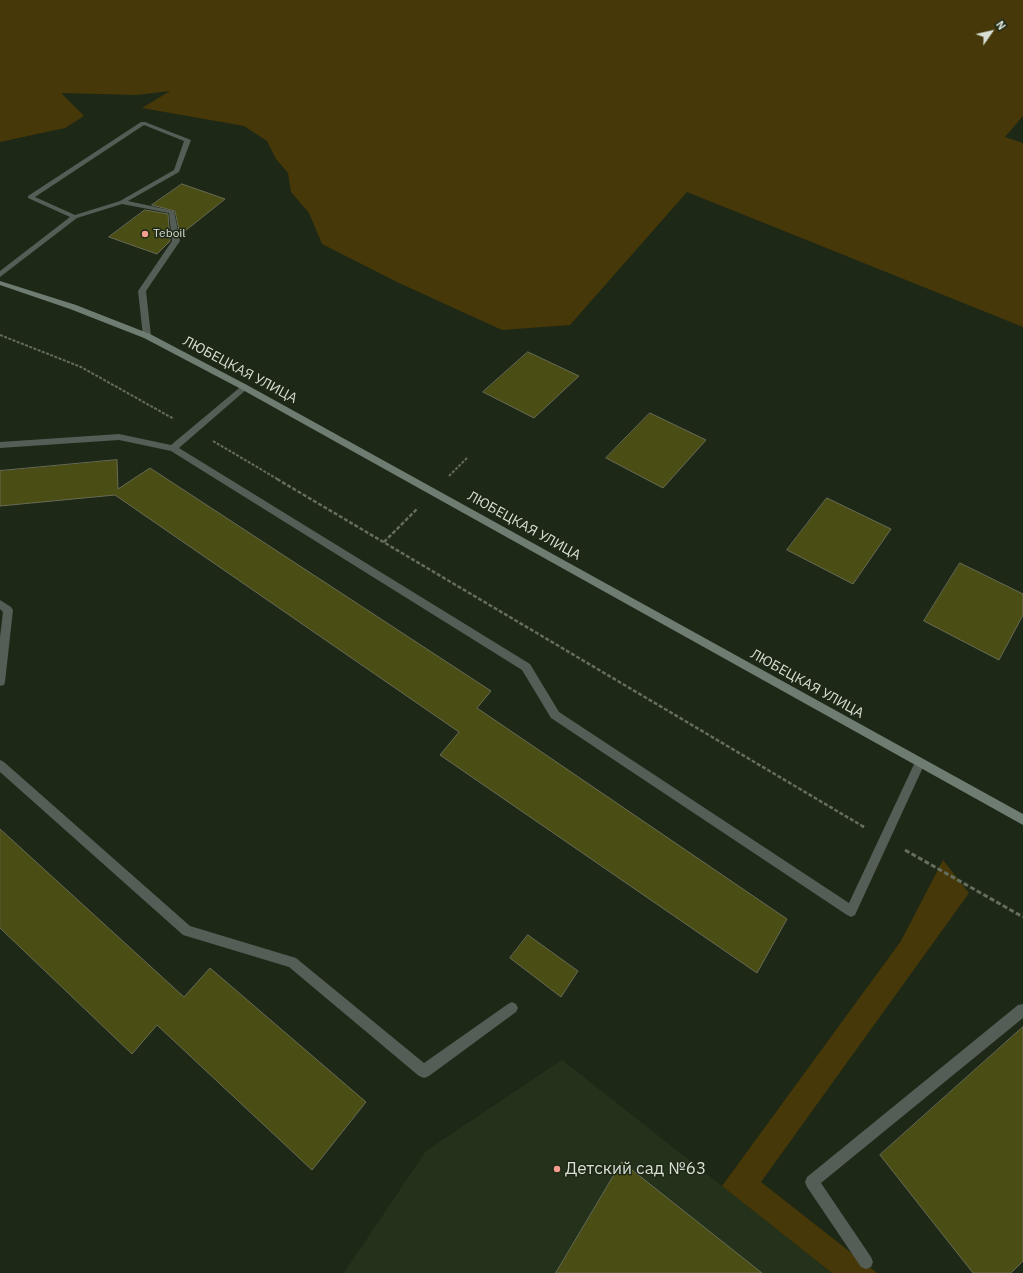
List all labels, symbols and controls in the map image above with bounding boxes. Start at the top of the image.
north arrow [971,12,1011,52]
text: N [993,18,1009,33]
place label: Teboil [153,227,186,241]
marker: Teboil [140,229,150,239]
street label: ЛЮБЕЦКАЯ УЛИЦА [180,333,300,407]
street label: ЛЮБЕЦКАЯ УЛИЦА [464,488,584,564]
street label: ЛЮБЕЦКАЯ УЛИЦА [747,646,867,722]
place label: Детский сад №63 [565,1159,706,1179]
marker: Детский сад №63 [552,1164,562,1174]

